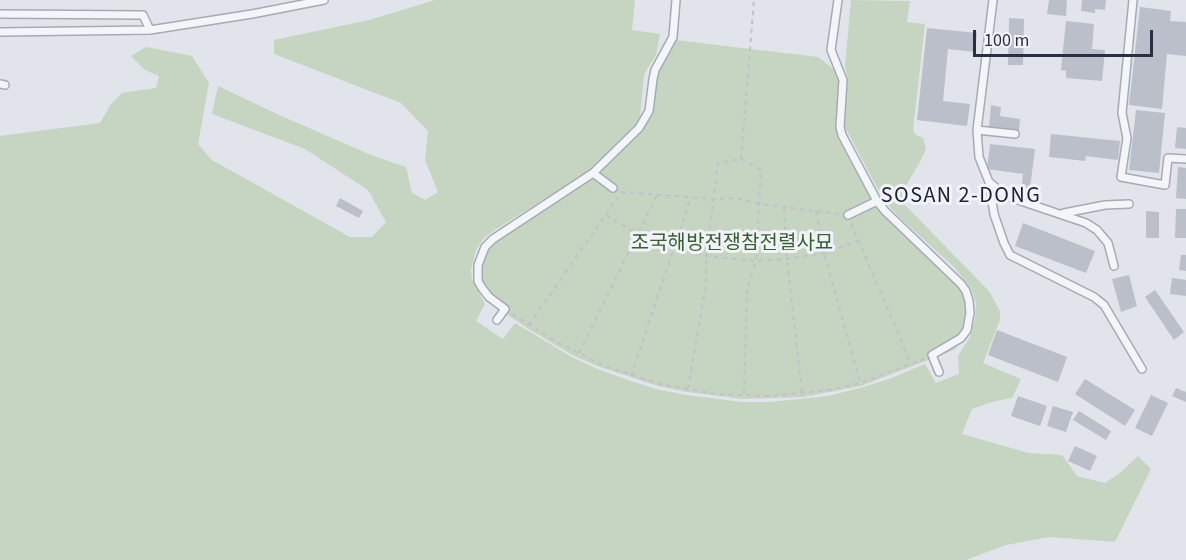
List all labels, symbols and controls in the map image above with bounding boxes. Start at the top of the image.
scale bar [976,18,1156,56]
text: 100 m [984,28,1029,53]
district label: SOSAN 2-DONG [881,184,1041,210]
park label: 조국해방전쟁참전렬사묘 [631,233,833,257]

